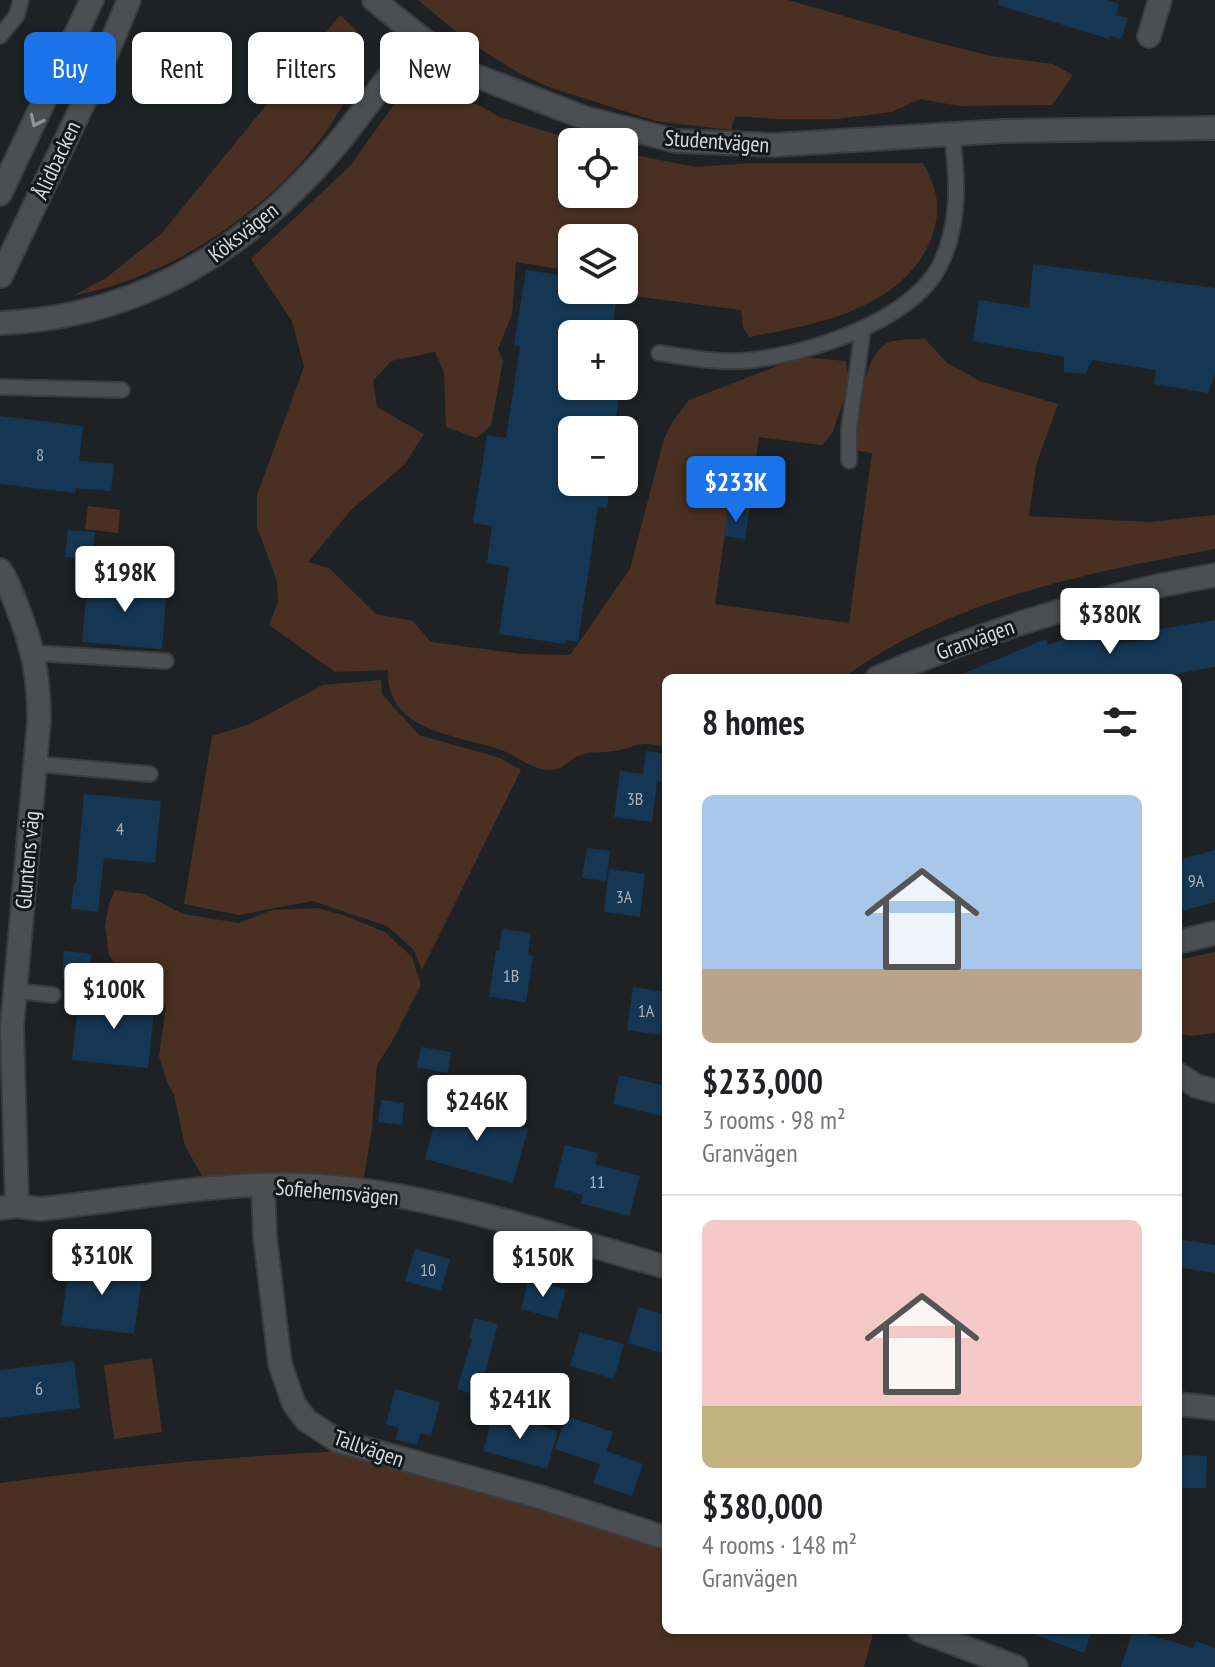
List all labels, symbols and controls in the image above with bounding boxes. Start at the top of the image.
chip: Buy [24,32,116,104]
chip: Rent [132,32,232,104]
chip: Filters [248,32,364,104]
chip: New [380,32,479,104]
one-way arrow [30,113,45,128]
street label: Ålidbacken [26,116,86,204]
street label: Studentvägen [664,123,770,159]
map controls [558,128,638,496]
button: locate [558,128,638,208]
street label: Köksvägen [202,196,284,268]
button: layers [558,224,638,304]
button: + [558,320,638,400]
button: − [558,416,638,496]
house number: 8 [36,443,44,466]
pin: $233K [680,456,792,524]
text: $233K [704,465,768,498]
pin: $198K [69,546,181,614]
text: $198K [93,555,157,588]
pin: $380K [1054,588,1166,656]
text: $380K [1078,597,1142,630]
street label: Granvägen [932,612,1018,666]
text: 8 homes [702,700,805,744]
icon: filters [1098,700,1142,744]
house number: 3B [627,787,643,810]
street label: Gluntens väg [9,810,45,910]
house number: 4 [116,817,124,840]
icon: home [850,847,994,991]
house number: 9A [1188,869,1205,892]
house number: 3A [616,885,633,908]
pin: $100K [58,963,170,1031]
house number: 1B [503,964,519,987]
text: $100K [82,972,146,1005]
house number: 1A [638,999,655,1022]
text: $233,000 [702,1059,823,1103]
pin: $246K [421,1075,533,1143]
text: $246K [445,1084,509,1117]
text: 3 rooms · 98 m² [702,1103,846,1136]
text: Granvägen [702,1136,798,1169]
house number: 11 [589,1170,605,1193]
street label: Sofiehemsvägen [274,1173,400,1211]
pin: $310K [46,1229,158,1297]
pin: $150K [487,1231,599,1299]
text: $310K [70,1238,134,1271]
text: $150K [511,1240,575,1273]
house number: 10 [420,1258,436,1281]
icon: home [850,1272,994,1416]
pin: $241K [464,1373,576,1441]
house number: 6 [35,1377,43,1400]
text: $241K [488,1382,552,1415]
street label: Tallvägen [330,1423,408,1473]
text: $380,000 [702,1484,823,1528]
text: 4 rooms · 148 m² [702,1528,857,1561]
text: Granvägen [702,1561,798,1594]

